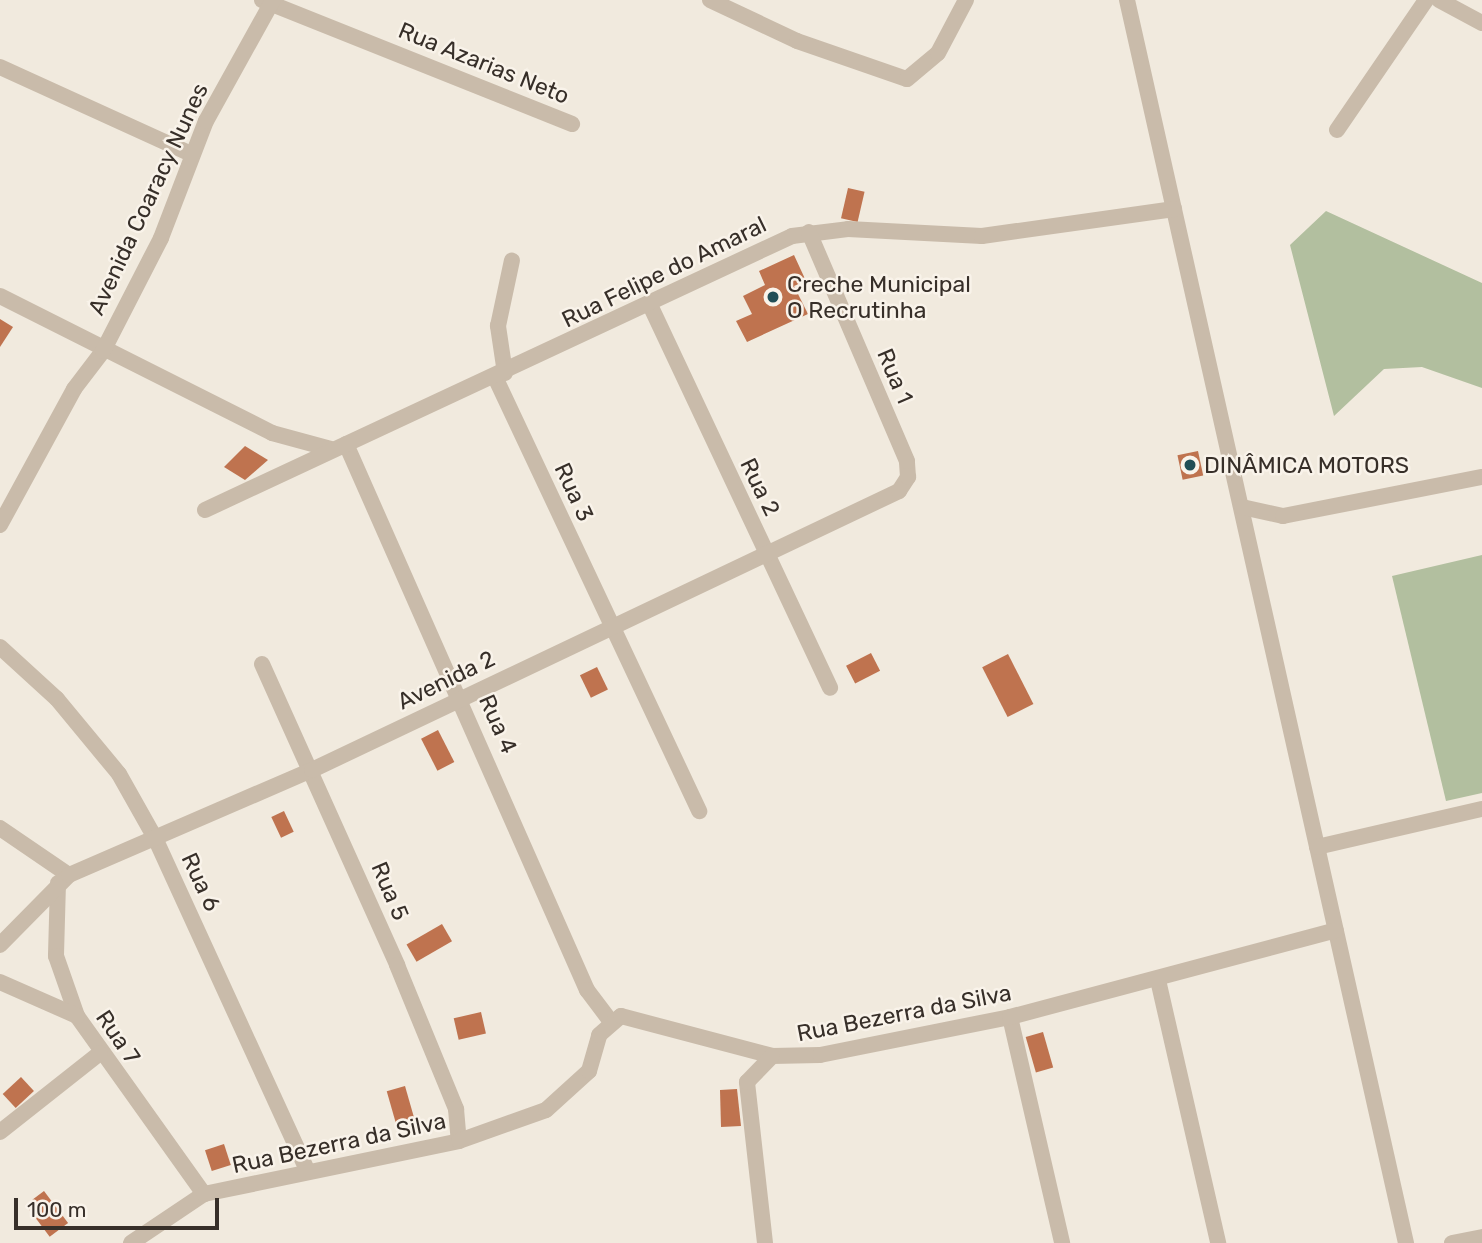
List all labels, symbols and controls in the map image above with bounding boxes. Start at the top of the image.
street label: Rua Azarias Neto [394,16,574,110]
street label: Avenida Coaracy Nunes [82,79,214,319]
street label: Rua Felipe do Amaral [557,210,771,334]
place label: Creche Municipal O Recrutinha [787,270,971,324]
marker: Creche Municipal O Recrutinha [765,289,781,305]
street label: Rua 1 [871,344,919,408]
place label: DINÂMICA MOTORS [1204,451,1410,479]
street label: Rua 2 [734,454,786,520]
marker: DINÂMICA MOTORS [1182,457,1198,473]
street label: Rua 3 [549,458,599,526]
street label: Avenida 2 [393,645,499,715]
street label: Rua 4 [473,690,523,758]
street label: Rua 6 [176,848,226,916]
street label: Rua 5 [365,858,415,924]
street label: Rua Bezerra da Silva [794,979,1014,1047]
street label: Rua 7 [90,1005,146,1069]
street label: Rua Bezerra da Silva [230,1107,448,1179]
scale bar [18,1184,222,1228]
text: 100 m [27,1197,86,1222]

